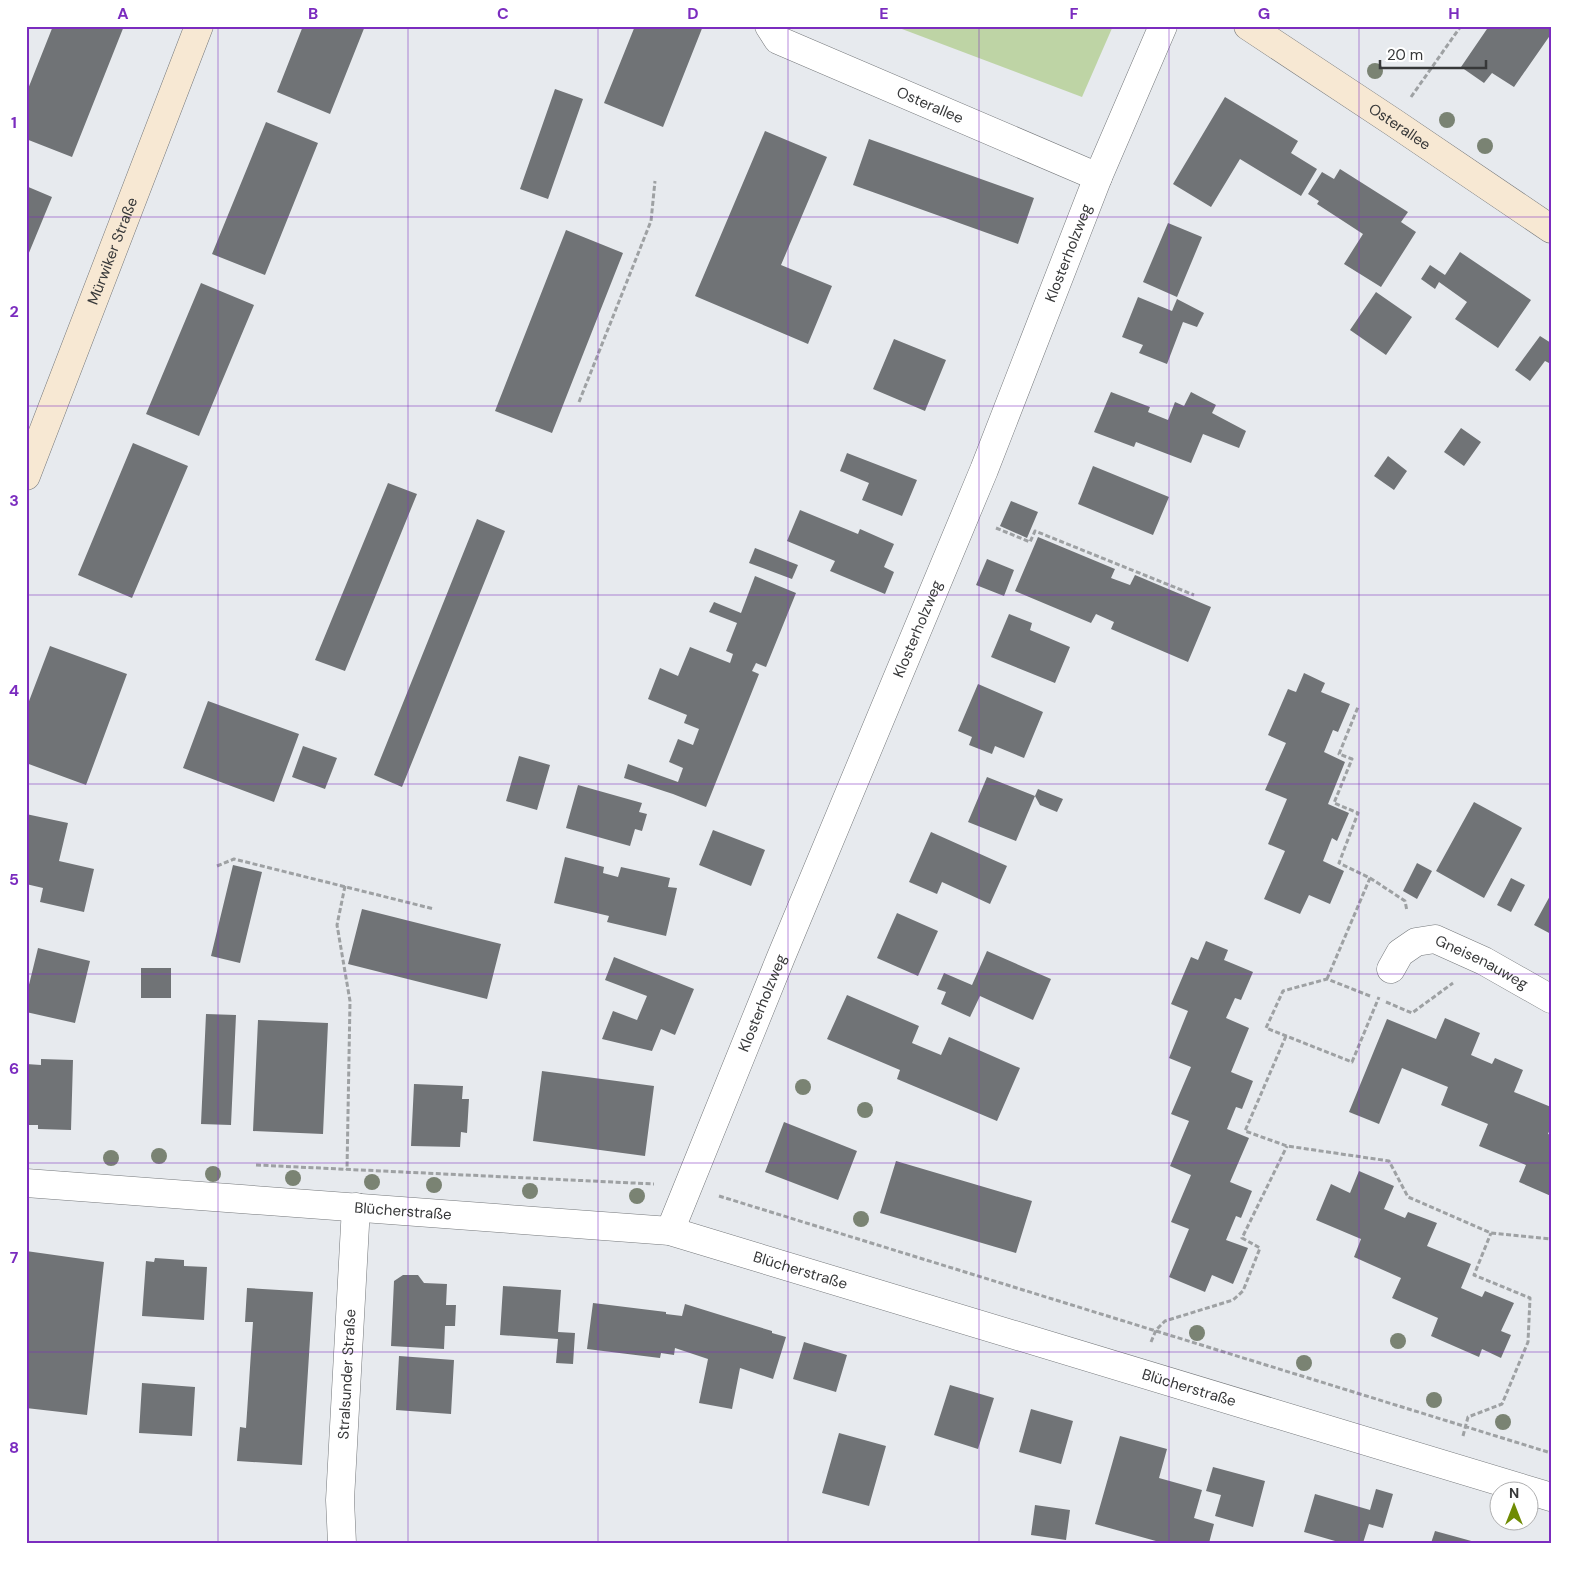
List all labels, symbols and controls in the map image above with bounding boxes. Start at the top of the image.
text: A [117,3,129,24]
text: B [308,3,318,24]
text: C [497,3,509,24]
text: D [687,3,699,24]
text: E [879,3,889,24]
text: F [1070,3,1079,24]
text: G [1258,3,1270,24]
text: H [1448,3,1460,24]
scale bar [1380,38,1486,70]
text: 20 m [1387,45,1423,65]
street label: Osterallee [894,82,966,128]
street label: Osterallee [1365,99,1435,155]
text: 1 [11,112,17,133]
street label: Mürwiker Straße [83,194,142,308]
street label: Klosterholzweg [1040,201,1097,305]
text: 2 [9,301,19,322]
text: 3 [9,490,19,511]
street label: Klosterholzweg [889,577,947,681]
text: 4 [9,680,19,701]
text: 5 [9,869,19,890]
street label: Gneisenauweg [1432,930,1532,994]
street label: Klosterholzweg [734,951,791,1055]
text: 6 [9,1058,19,1079]
street label: Blücherstraße [354,1198,452,1225]
text: 7 [10,1247,19,1268]
street label: Blücherstraße [751,1247,850,1294]
street label: Stralsunder Straße [333,1309,360,1440]
street label: Blücherstraße [1140,1364,1239,1411]
text: 8 [9,1437,19,1458]
north arrow [1490,1482,1540,1532]
text: N [1509,1484,1519,1502]

